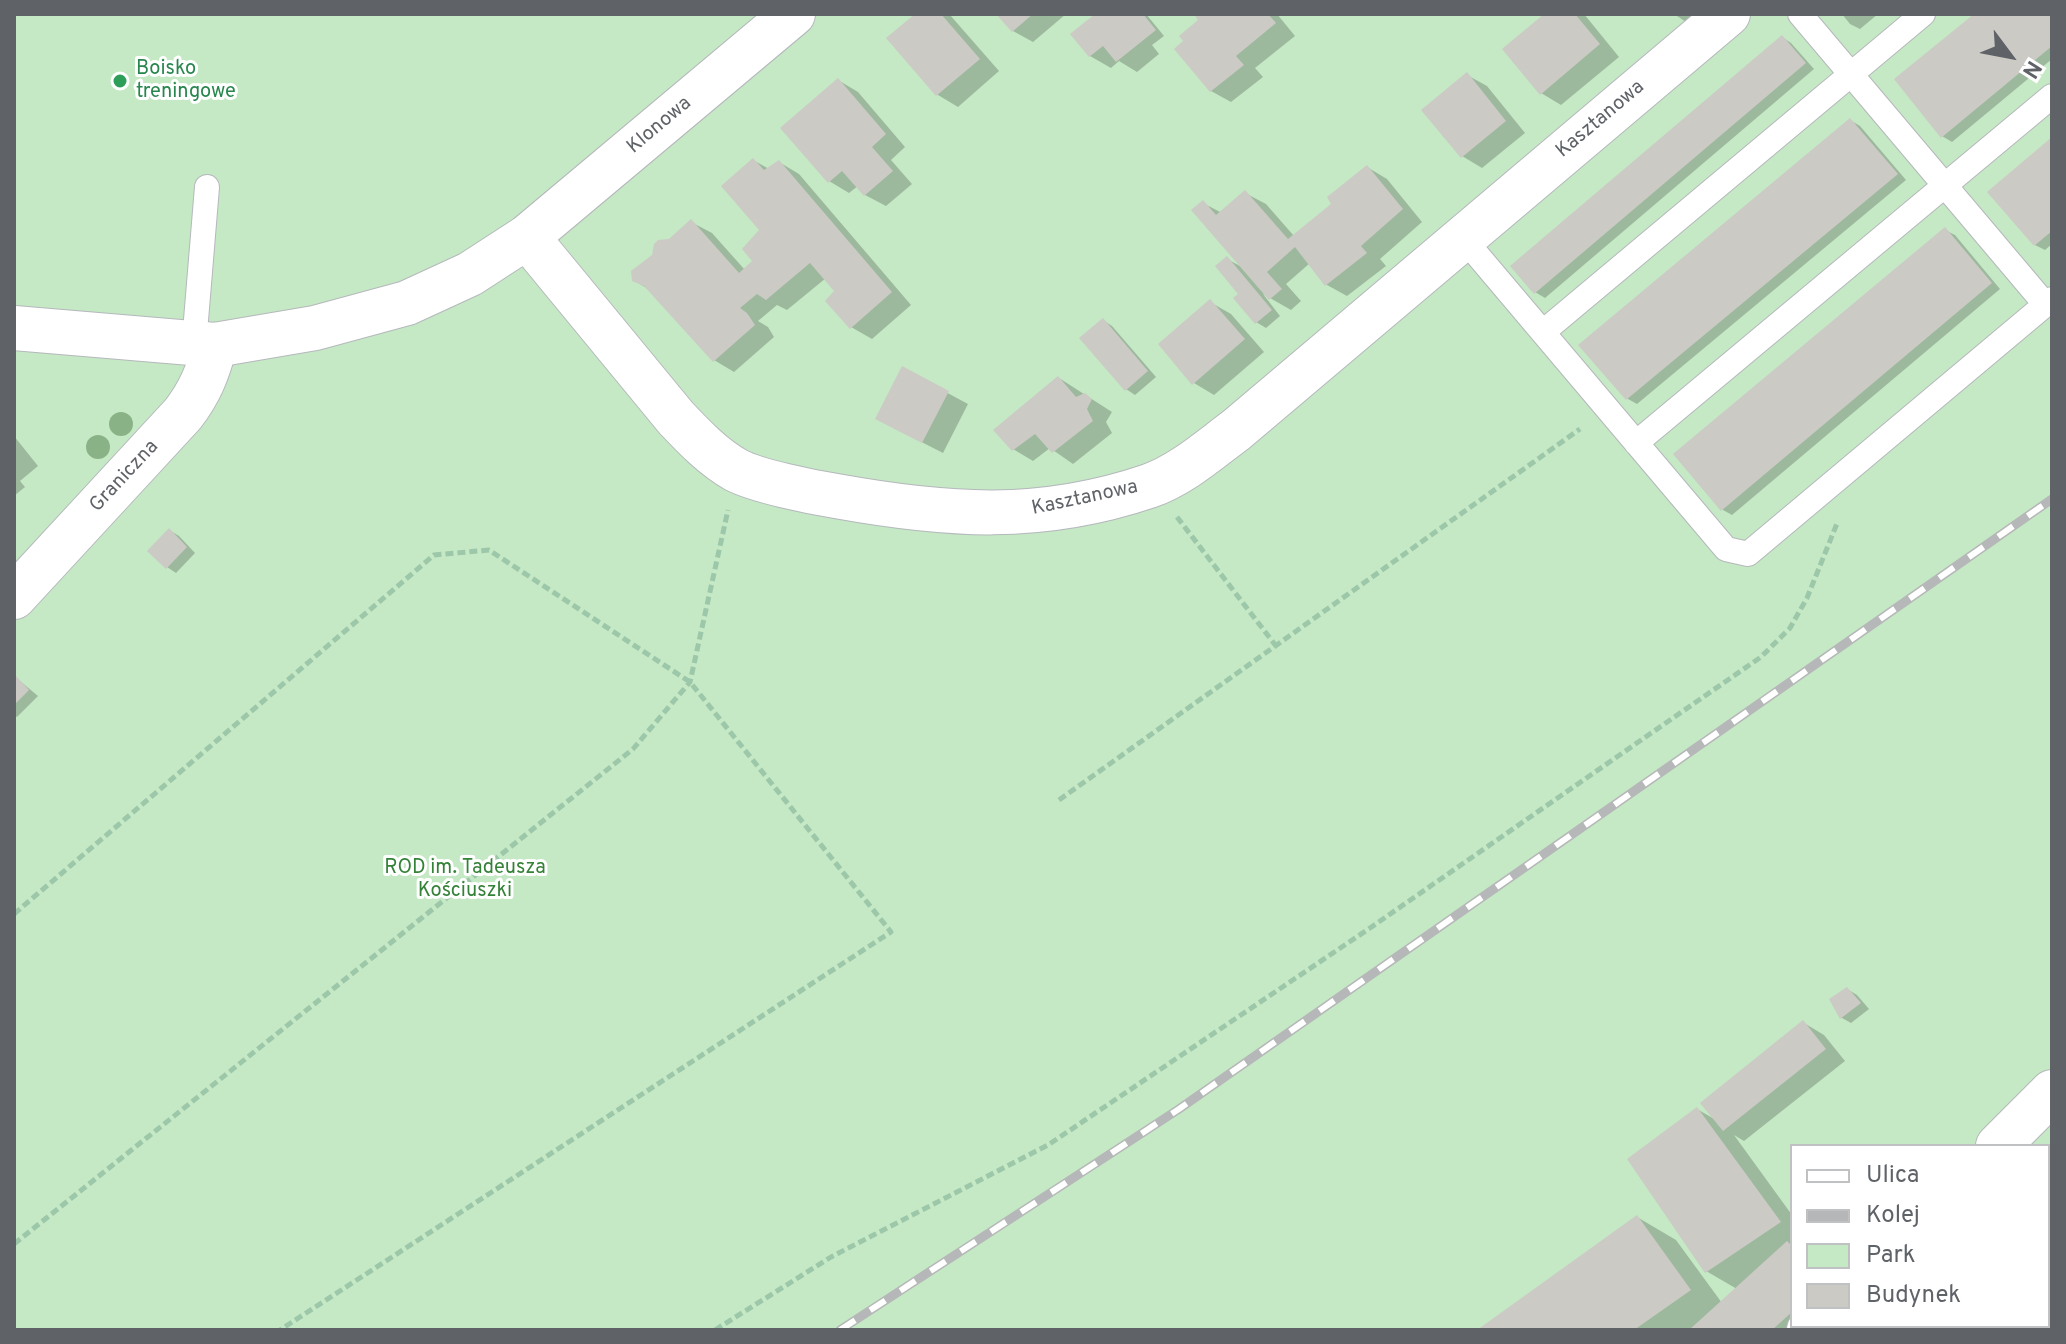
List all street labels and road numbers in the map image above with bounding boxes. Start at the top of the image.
street label: Kasztanowa [1552,76,1650,164]
street label: Klonowa [623,92,697,160]
street label: Graniczna [86,436,164,518]
street label: Kasztanowa [1030,476,1140,522]

